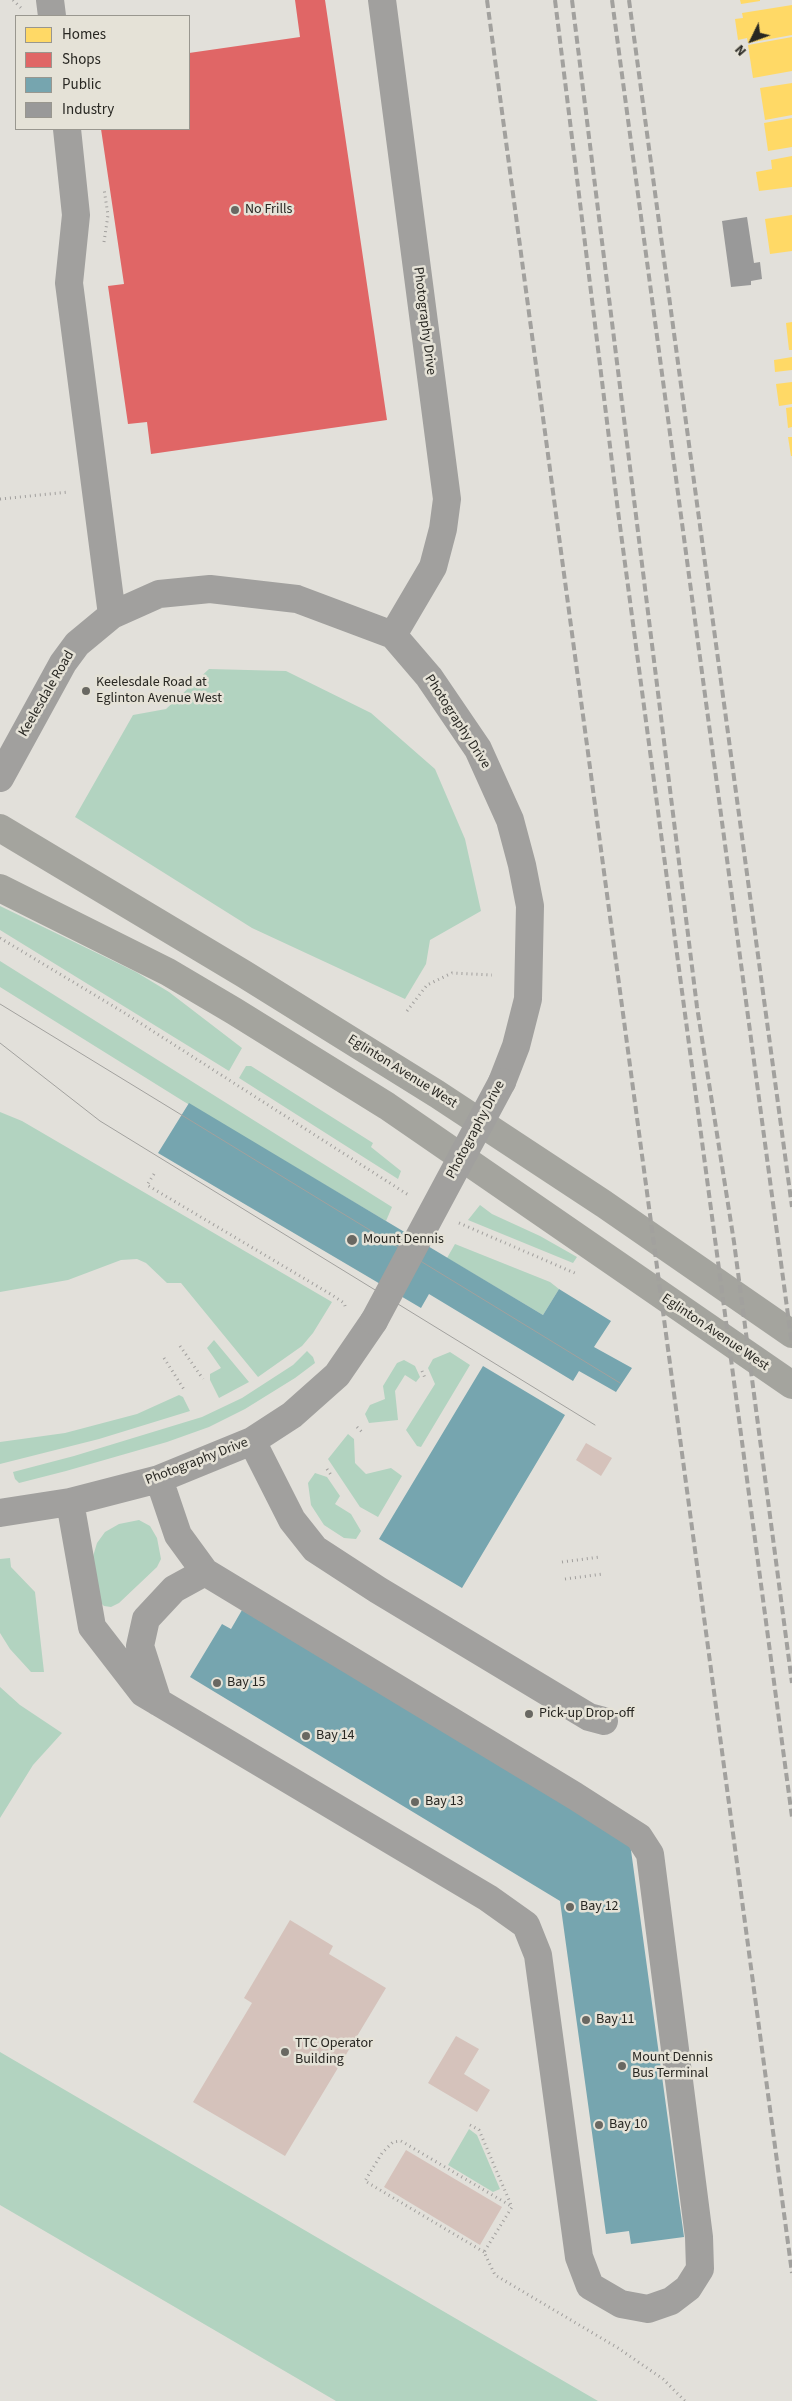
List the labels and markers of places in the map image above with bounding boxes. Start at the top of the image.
place label: No Frills [245,202,292,218]
marker: No Frills [229,204,241,216]
place label: Keelesdale Road at Eglinton Avenue West [96,675,222,708]
marker: Keelesdale Road at Eglinton Avenue West [80,685,92,697]
place label: Mount Dennis [363,1232,444,1248]
marker: Mount Dennis [345,1233,359,1247]
place label: Bay 15 [227,1675,266,1691]
marker: Bay 15 [211,1677,223,1689]
place label: Pick-up Drop-off [539,1706,634,1722]
marker: Pick-up Drop-off [523,1708,535,1720]
place label: Bay 14 [316,1728,355,1744]
marker: Bay 14 [300,1730,312,1742]
place label: Bay 13 [425,1794,464,1810]
marker: Bay 13 [409,1796,421,1808]
place label: Bay 12 [580,1899,619,1915]
marker: Bay 12 [564,1901,576,1913]
place label: Bay 11 [596,2012,635,2028]
marker: Bay 11 [580,2014,592,2026]
place label: TTC Operator Building [295,2036,373,2068]
marker: TTC Operator Building [279,2046,291,2058]
place label: Mount Dennis Bus Terminal [632,2050,713,2082]
marker: Mount Dennis Bus Terminal [616,2060,628,2072]
place label: Bay 10 [609,2117,648,2133]
marker: Bay 10 [593,2119,605,2131]

